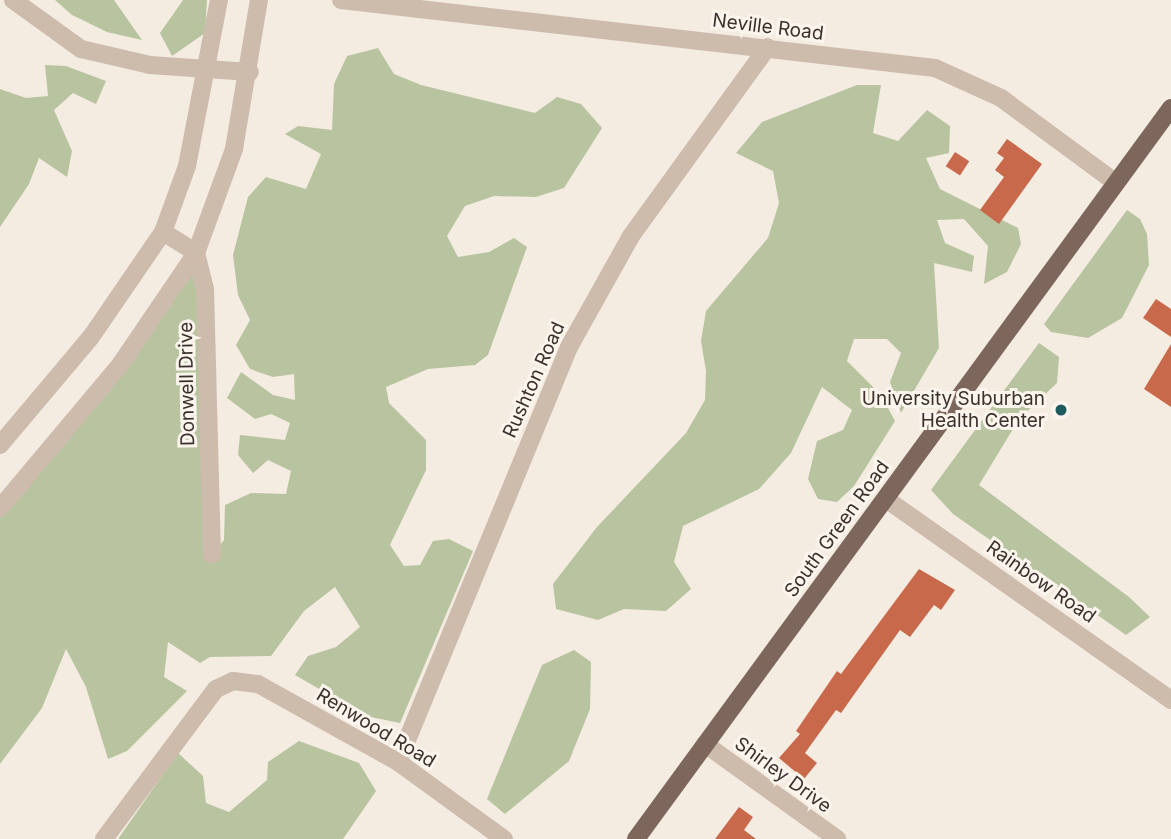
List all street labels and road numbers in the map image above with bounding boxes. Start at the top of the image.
street label: Neville Road [711,9,825,45]
street label: Rushton Road [498,318,570,442]
street label: Donwell Drive [175,322,199,446]
street label: South Green Road [780,456,894,602]
street label: Rainbow Road [982,536,1100,628]
street label: Renwood Road [312,683,440,773]
street label: Shirley Drive [730,732,836,818]

